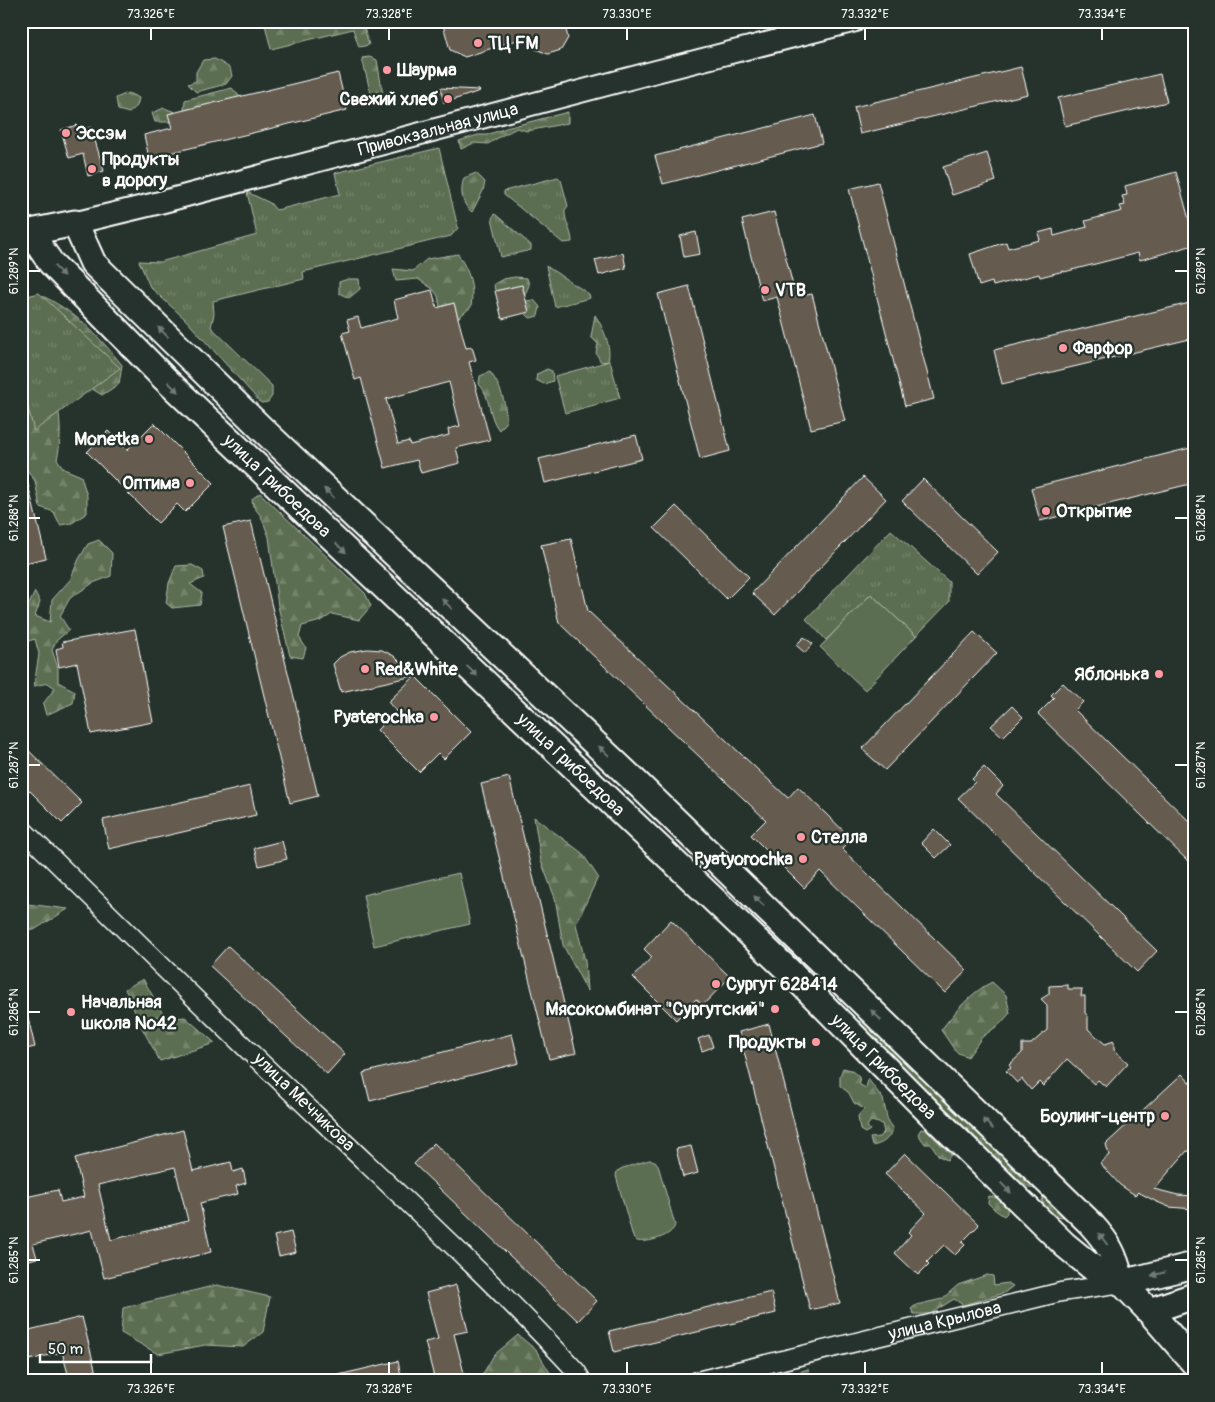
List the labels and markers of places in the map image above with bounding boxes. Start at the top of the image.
place label: ТЦ FM [487,32,539,55]
marker: ТЦ FM [472,37,484,49]
place label: Шаурма [396,59,457,82]
marker: Шаурма [381,64,393,76]
place label: Свежий хлеб [339,88,439,111]
marker: Свежий хлеб [442,93,454,105]
place label: Эссэм [76,122,127,145]
marker: Эссэм [60,127,72,139]
place label: Продукты в дорогу [102,148,179,192]
marker: Продукты в дорогу [86,163,98,175]
place label: VTB [775,279,806,302]
marker: VTB [759,284,771,296]
place label: Фарфор [1072,337,1133,360]
marker: Фарфор [1057,342,1069,354]
place label: Monetka [74,428,140,451]
marker: Monetka [143,433,155,445]
place label: Оптима [122,472,181,495]
marker: Оптима [184,477,196,489]
place label: Открытие [1056,500,1133,523]
marker: Открытие [1040,505,1052,517]
place label: Red&White [375,658,459,681]
marker: Red&White [359,663,371,675]
place label: Яблонька [1074,663,1150,686]
marker: Яблонька [1153,668,1165,680]
place label: Pyaterochka [333,706,425,729]
marker: Pyaterochka [428,711,440,723]
place label: Стелла [811,826,868,849]
marker: Стелла [795,831,807,843]
place label: Pyatyorochka [694,848,794,871]
marker: Pyatyorochka [797,853,809,865]
place label: Сургут 628414 [726,973,838,996]
marker: Сургут 628414 [710,978,722,990]
place label: Начальная школа №42 [81,991,177,1035]
place label: Мясокомбинат "Сургутский" [546,998,765,1021]
marker: Мясокомбинат "Сургутский" [769,1003,781,1015]
marker: Начальная школа №42 [65,1006,77,1018]
place label: Продукты [729,1031,806,1054]
marker: Продукты [810,1036,822,1048]
place label: Боулинг-центр [1040,1105,1155,1128]
marker: Боулинг-центр [1159,1110,1171,1122]

